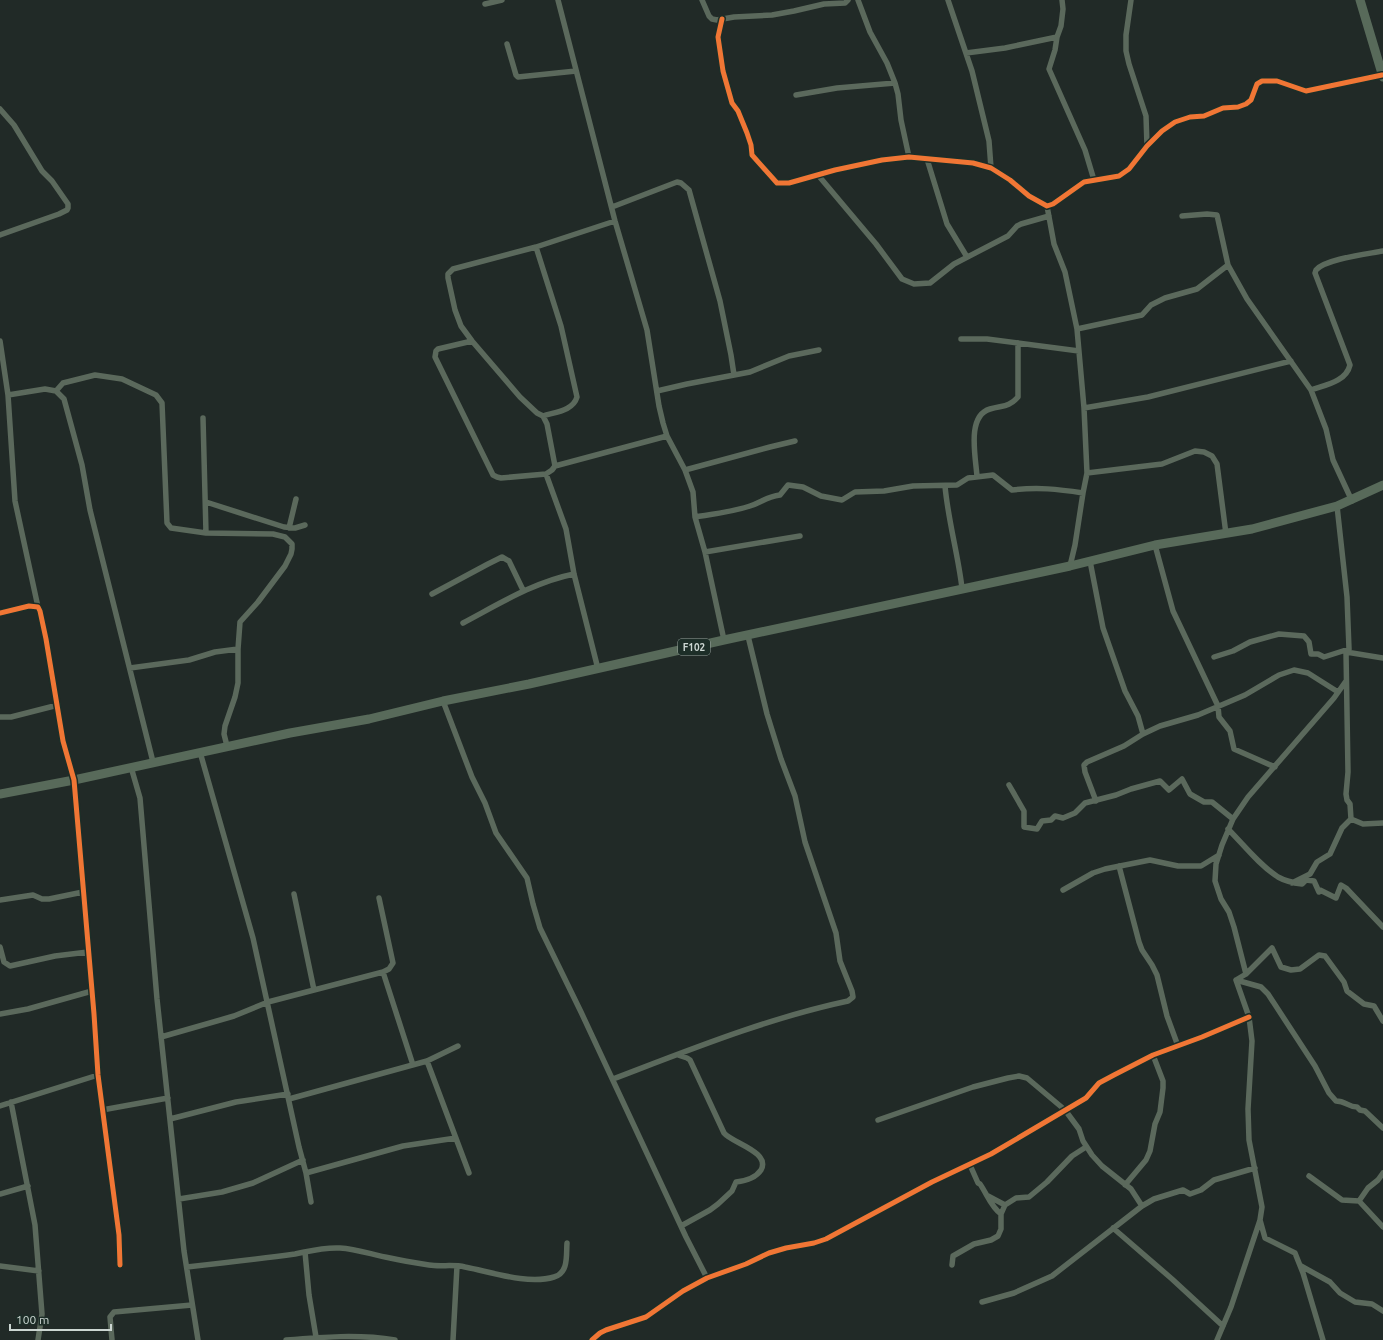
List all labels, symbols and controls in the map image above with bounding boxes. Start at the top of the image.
road number: F102 [678,639,710,655]
scale bar [10,1306,111,1332]
text: 100 m [16,1313,49,1326]

